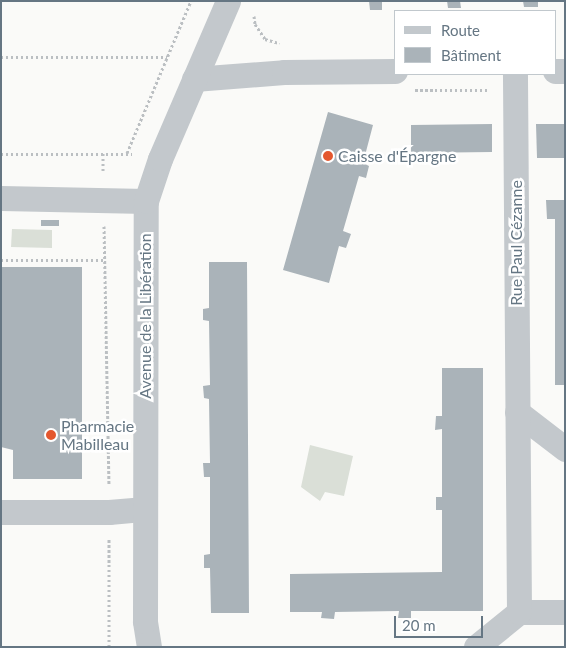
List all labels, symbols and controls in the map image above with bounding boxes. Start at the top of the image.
legend [394,10,556,75]
text: Route [441,21,480,39]
text: Bâtiment [441,46,501,64]
place label: Caisse d'Épargne [338,146,456,166]
marker: Caisse d'Épargne [322,150,334,162]
street label: Rue Paul Cézanne [506,180,526,306]
street label: Avenue de la Libération [135,233,155,399]
place label: Pharmacie Mabilleau [61,416,134,454]
marker: Pharmacie Mabilleau [45,429,57,441]
scale bar [396,606,485,638]
text: 20 m [402,616,436,634]

